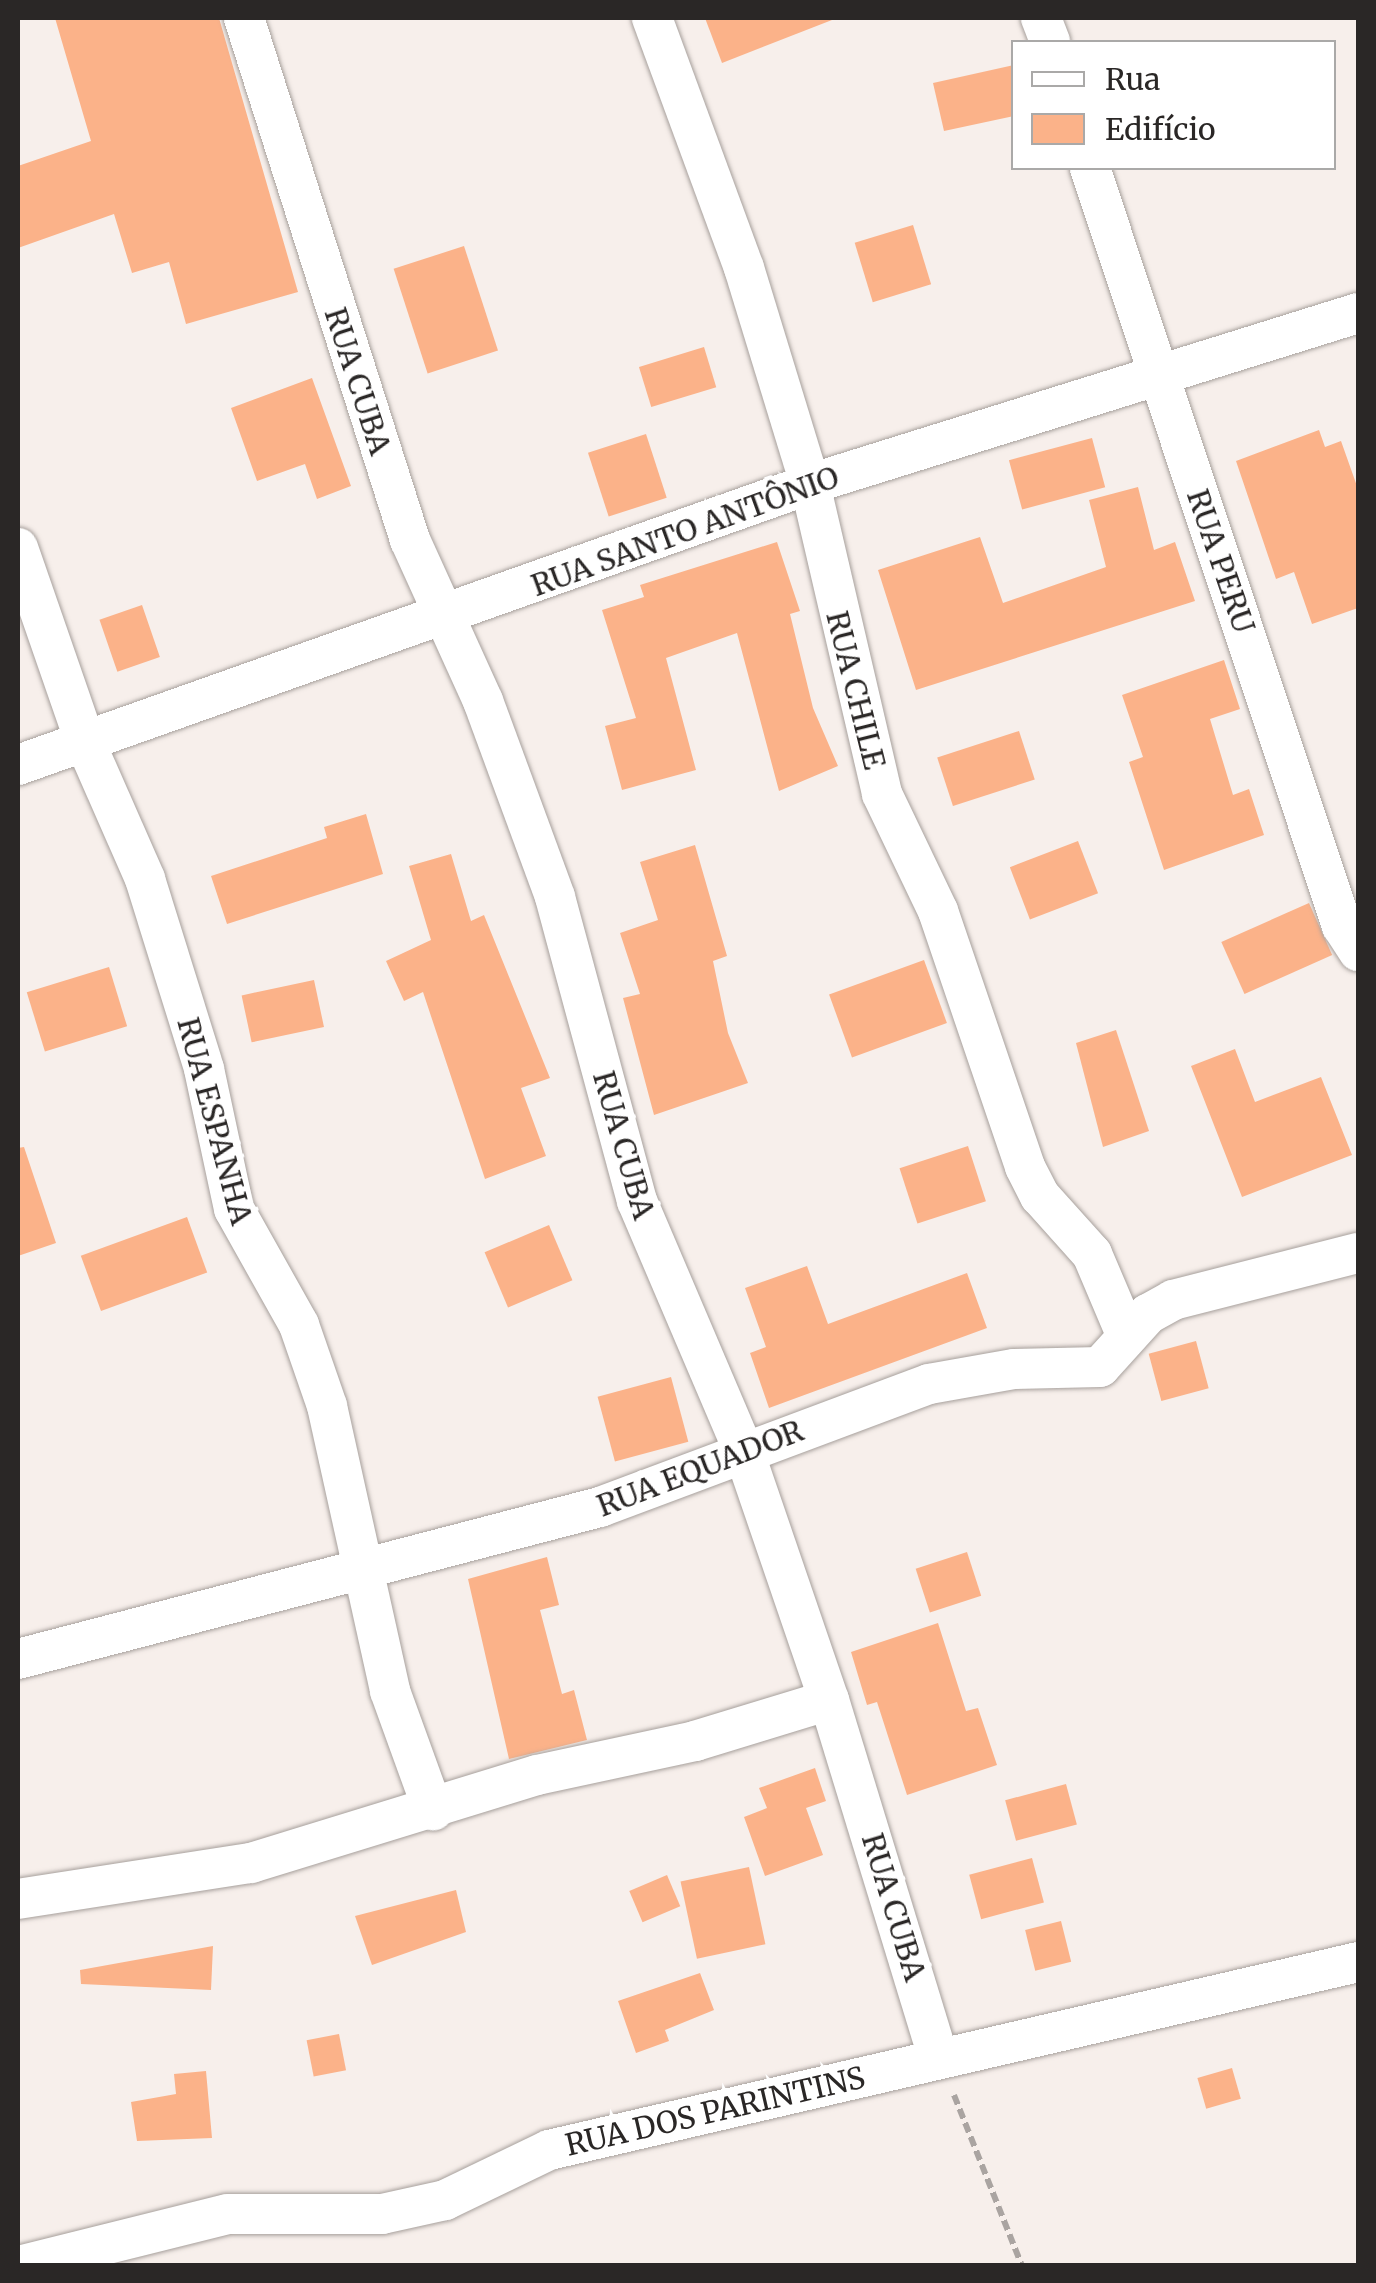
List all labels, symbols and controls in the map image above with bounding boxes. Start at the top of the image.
legend [1011,40,1336,170]
text: Rua [1105,60,1160,98]
text: Edifício [1105,110,1216,148]
street label: RUA CUBA [317,303,399,459]
street label: RUA SANTO ANTÔNIO [526,459,844,603]
street label: RUA PERU [1180,485,1262,637]
street label: RUA CHILE [819,607,893,773]
street label: RUA ESPANHA [170,1014,260,1228]
street label: RUA CUBA [586,1067,662,1223]
street label: RUA EQUADOR [592,1412,808,1524]
street label: RUA CUBA [855,1829,933,1985]
street label: RUA DOS PARINTINS [562,2059,868,2163]

